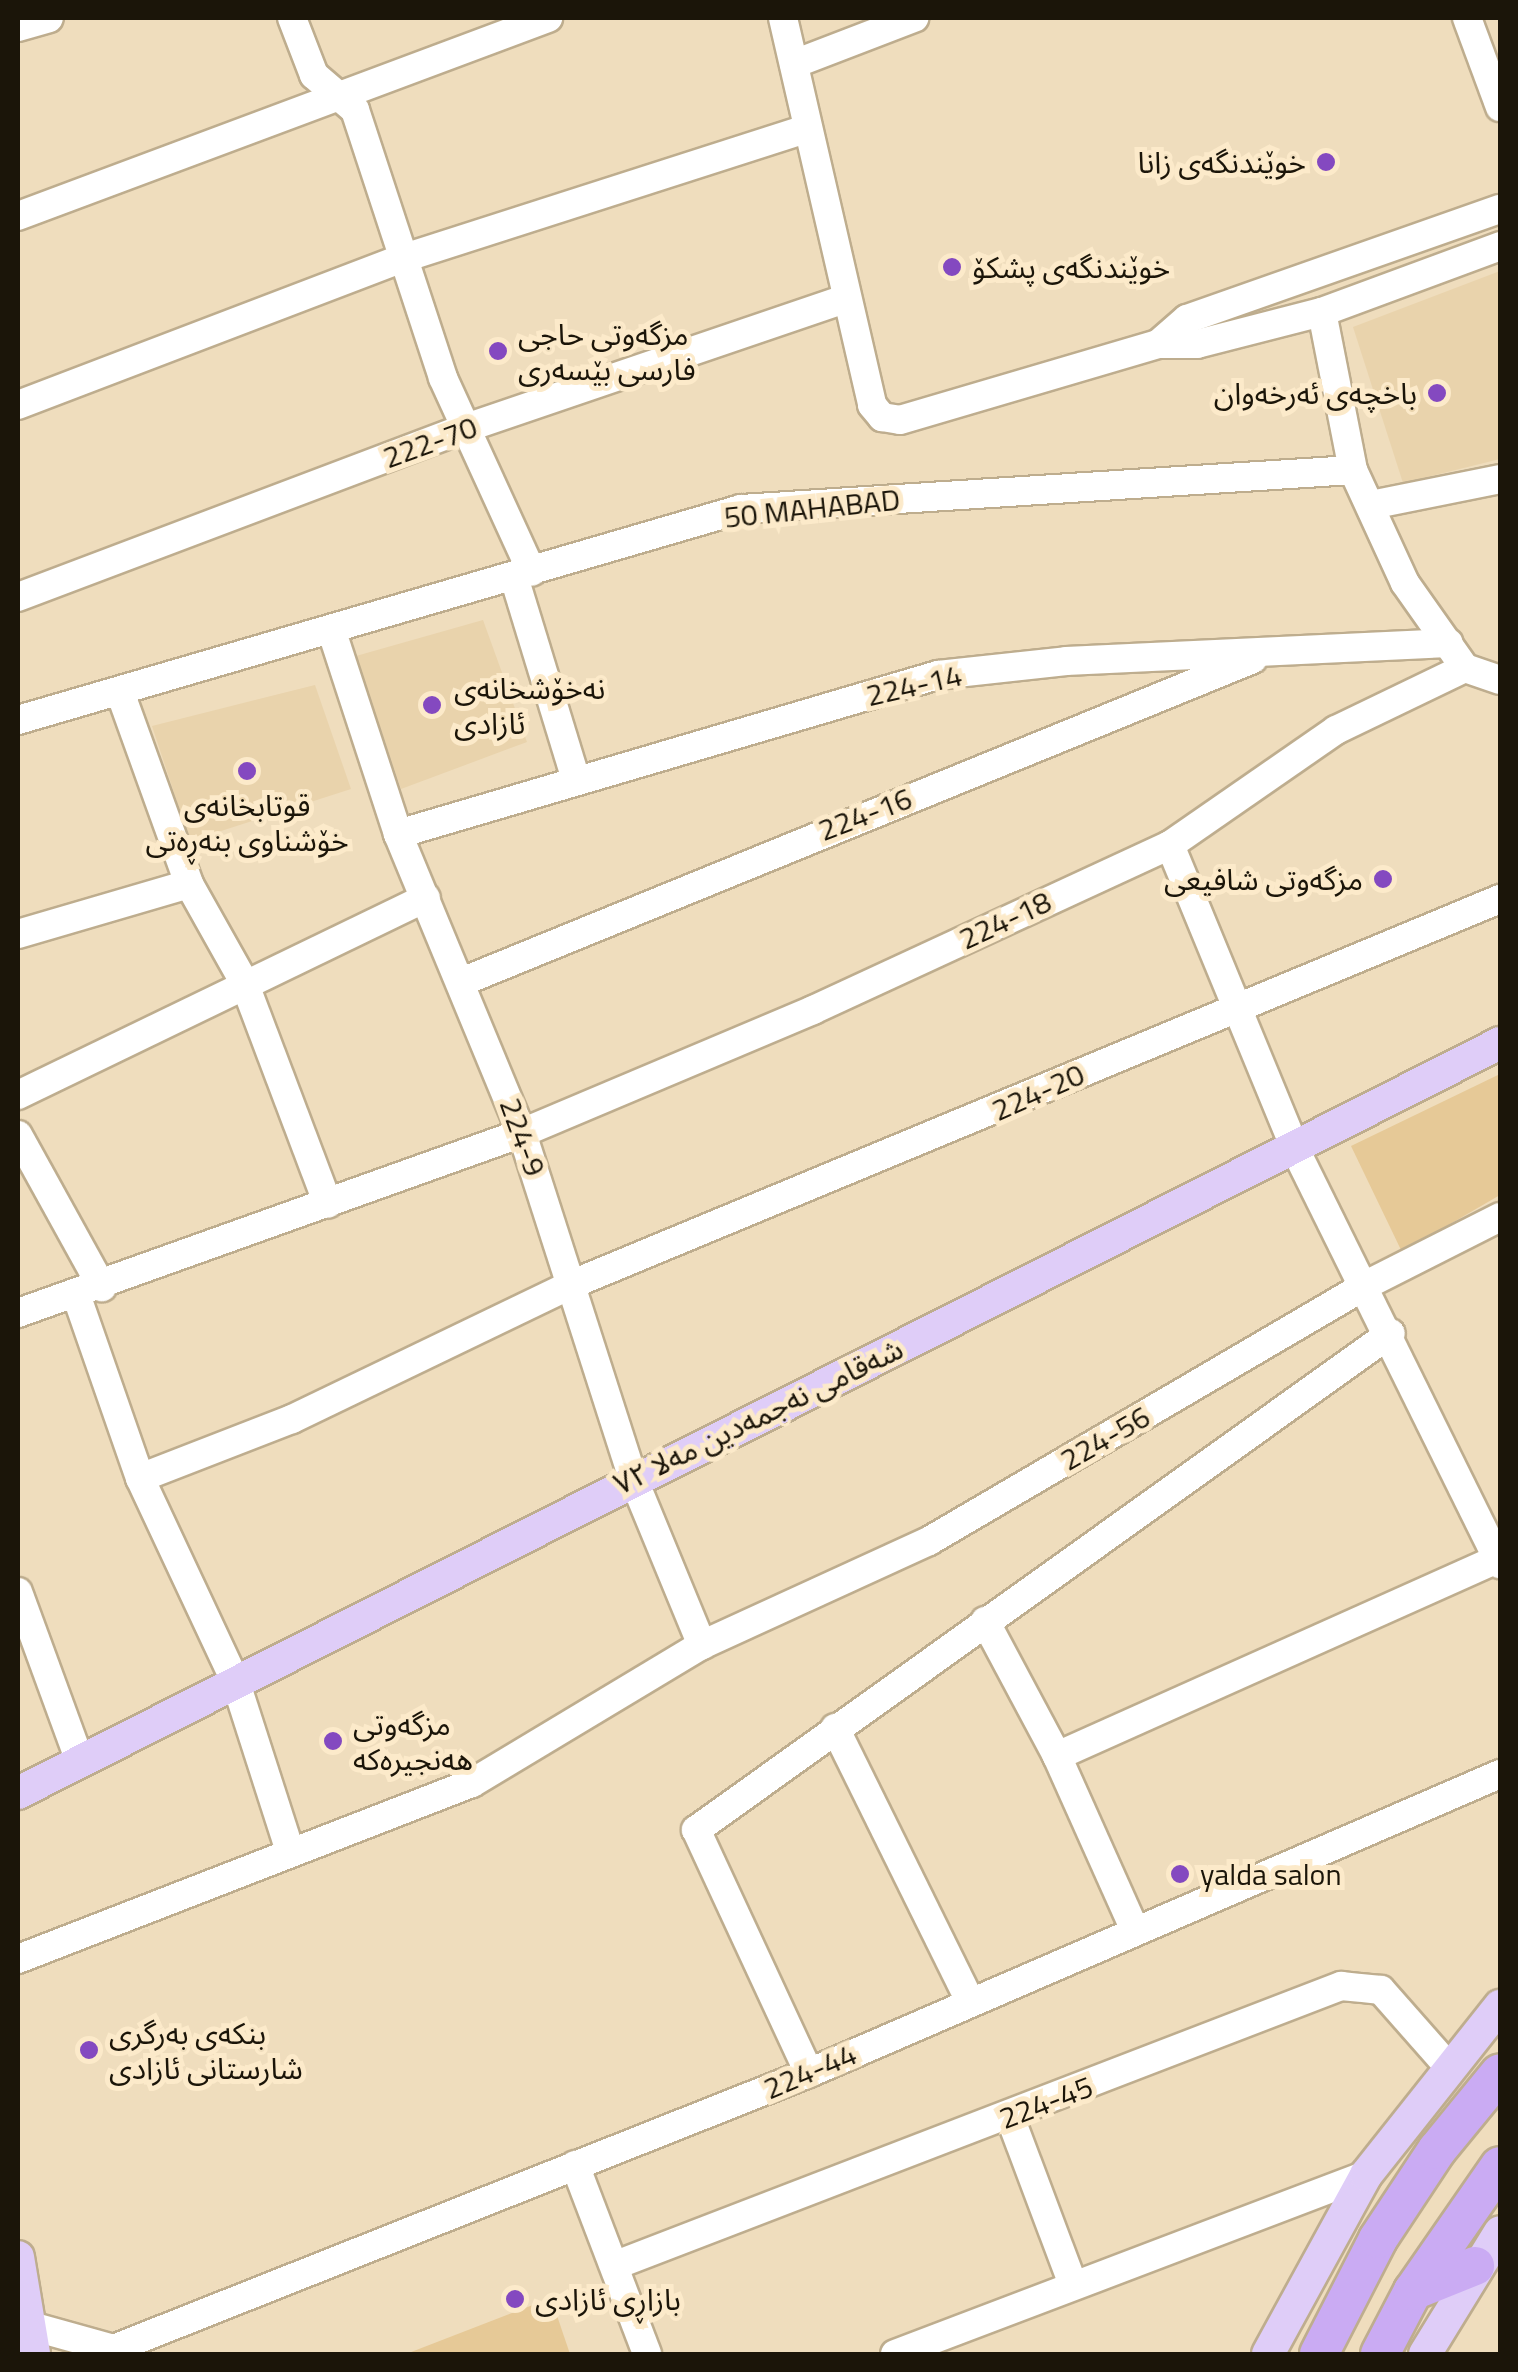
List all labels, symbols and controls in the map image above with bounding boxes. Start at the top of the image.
place label: خوێندنگەی زانا [1137,144,1306,180]
marker: خوێندنگەی زانا [1315,151,1337,173]
place label: خوێندنگەی پشکۆ [972,249,1170,285]
marker: خوێندنگەی پشکۆ [941,256,963,278]
place label: مزگەوتی حاجی فارسی بێسەری [518,316,696,386]
marker: مزگەوتی حاجی فارسی بێسەری [487,340,509,362]
place label: باخچەی ئەرخەوان [1214,375,1417,411]
marker: باخچەی ئەرخەوان [1426,382,1448,404]
street label: 222-70 [378,408,482,476]
street label: 50 MAHABAD [722,481,902,535]
street label: 224-14 [863,657,965,713]
place label: نەخۆشخانەی ئازادی [454,670,605,740]
marker: نەخۆشخانەی ئازادی [419,692,445,718]
marker: قوتابخانەی خۆشناوی بنەڕەتی [236,760,258,782]
street label: 224-16 [813,780,917,848]
place label: قوتابخانەی خۆشناوی بنەڕەتی [145,787,349,858]
place label: مزگەوتی شافیعی [1164,861,1363,897]
marker: مزگەوتی شافیعی [1372,868,1394,890]
street label: 224-18 [953,883,1057,957]
street label: 224-20 [986,1056,1090,1128]
street label: 224-9 [492,1093,554,1181]
street label: شەقامی نەجمەدین مەلا ٧٢ [607,1330,909,1502]
street label: 224-56 [1054,1398,1156,1478]
place label: مزگەوتی ھەنجیرەکە [353,1706,473,1776]
marker: مزگەوتی ھەنجیرەکە [322,1730,344,1752]
place label: yalda salon [1200,1856,1342,1892]
marker: yalda salon [1169,1863,1191,1885]
place label: بنکەی بەرگری شارستانی ئازادی [109,2015,303,2086]
street label: 224-44 [758,2035,862,2107]
marker: بنکەی بەرگری شارستانی ئازادی [78,2039,100,2061]
street label: 224-45 [994,2068,1098,2136]
place label: بازاڕی ئازادی [535,2281,681,2317]
marker: بازاڕی ئازادی [504,2288,526,2310]

